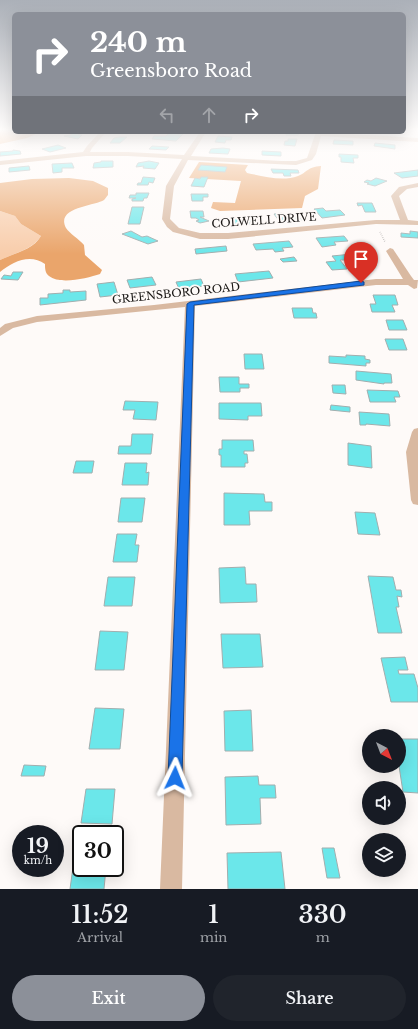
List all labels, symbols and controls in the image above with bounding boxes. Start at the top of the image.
text: 240 m [90,25,186,60]
icon: right [24,28,76,80]
text: Greensboro Road [90,60,252,82]
icon: left [156,104,178,126]
icon: ahead [198,104,220,126]
icon: right [240,104,262,126]
street label: COLWELL DRIVE [211,209,317,231]
pin [344,242,378,283]
icon: arrive [350,248,372,270]
street label: GREENSBORO ROAD [111,279,241,307]
north arrow [362,729,406,773]
map controls [362,729,406,877]
position arrow [154,757,196,799]
button: sound [362,781,406,825]
speed limit sign: 30 [72,825,124,877]
button: layers [362,833,406,877]
text: 19 [27,834,49,858]
text: km/h [24,854,52,867]
text: 11:52 [71,900,129,929]
text: 1 [208,900,219,929]
text: 330 [299,900,347,929]
text: Arrival [77,929,123,946]
text: min [200,929,227,946]
text: m [316,929,330,946]
button: Exit [12,975,205,1021]
button: Share [213,975,406,1021]

